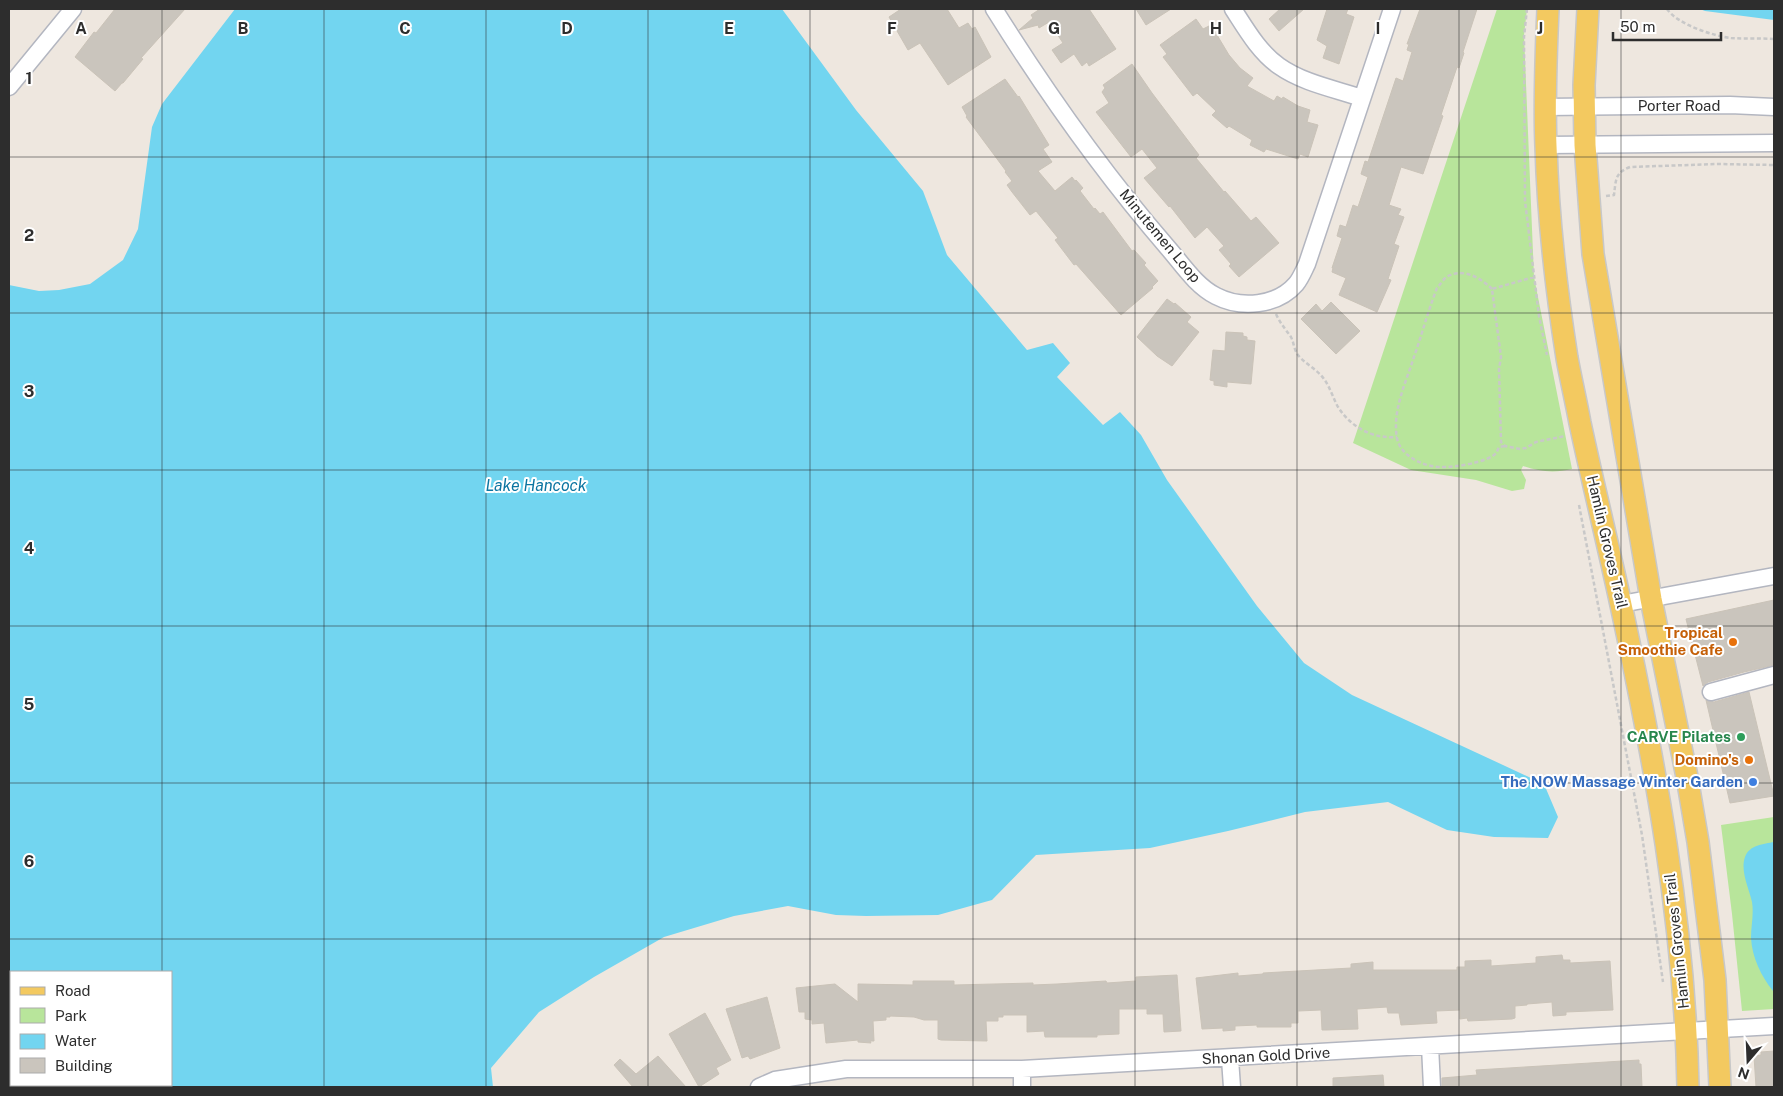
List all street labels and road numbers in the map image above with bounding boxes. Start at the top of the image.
street label: Porter Road [1638,97,1720,114]
street label: Minutemen Loop [1116,186,1204,286]
street label: Hamlin Groves Trail [1584,474,1631,610]
street label: Hamlin Groves Trail [1661,873,1692,1010]
street label: Shonan Gold Drive [1201,1044,1331,1067]

